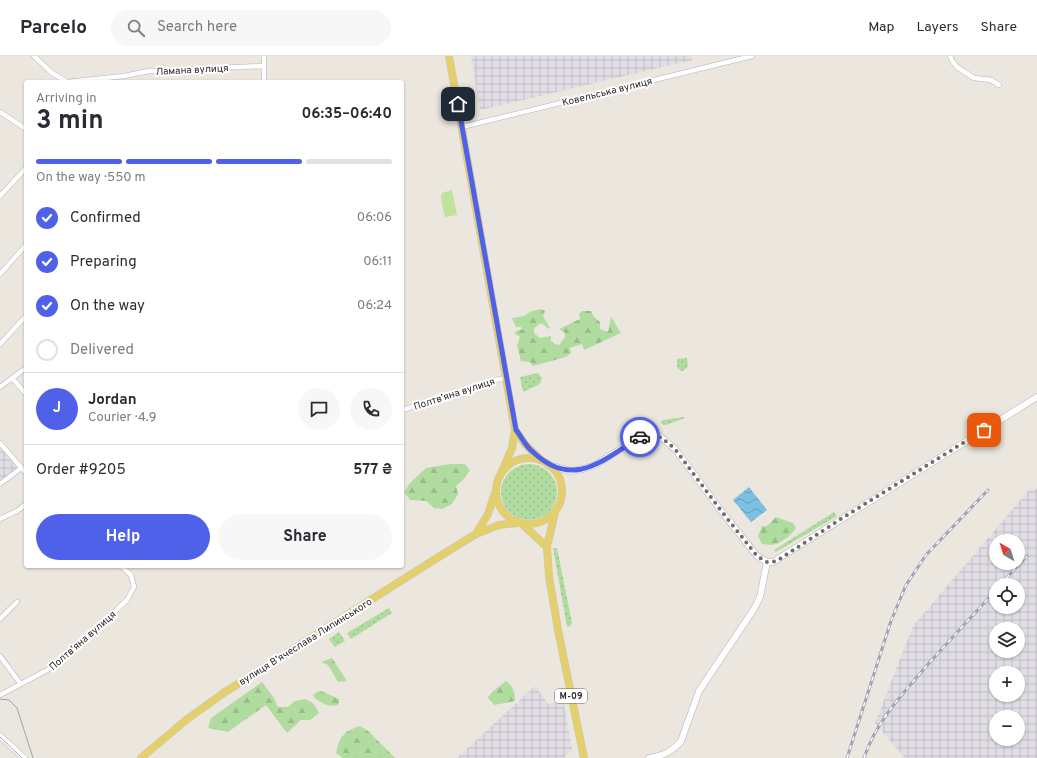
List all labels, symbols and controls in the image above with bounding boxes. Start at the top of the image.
search box [111,10,391,46]
text: Parcelo [20,16,87,40]
icon: search [125,17,147,39]
text: Search here [157,18,237,37]
text: Map [868,19,894,36]
text: Layers [916,19,958,36]
text: Share [980,19,1017,36]
street label: Ламана вулиця [155,62,229,79]
street label: Ковельська вулиця [561,75,654,110]
pin [441,87,475,121]
text: Arriving in [36,91,97,107]
icon: home [447,93,469,115]
text: 3 min [36,105,104,138]
text: 06:35–06:40 [301,105,392,124]
text: On the way · 550 m [36,170,146,186]
icon: check [36,207,58,229]
text: Confirmed [70,209,141,228]
text: 06:06 [357,210,392,226]
icon: check [36,251,58,273]
text: Preparing [70,253,137,272]
text: 06:11 [363,254,392,270]
icon: check [36,295,58,317]
text: On the way [70,297,145,316]
text: 06:24 [357,298,392,314]
text: Delivered [70,341,134,360]
street label: Полтвʼяна вулиця [412,375,497,414]
button: chat [298,388,340,430]
button: phone [350,388,392,430]
text: Jordan [88,391,137,410]
text: J [53,399,61,418]
text: Courier · 4.9 [88,410,156,426]
pin [967,413,1001,447]
courier [620,417,660,457]
icon: bag [973,419,995,441]
icon: car [629,426,651,448]
text: Order #9205 [36,461,126,480]
text: 577 ₴ [353,461,392,480]
button: Help [36,514,210,560]
button: Share [218,514,392,560]
north arrow [989,534,1025,570]
map controls [989,534,1025,746]
button: locate [989,578,1025,614]
street label: вулиця Вʼячеслава Липинського [237,595,375,689]
street label: Полтвʼяна вулиця [47,608,119,674]
button: layers [989,622,1025,658]
button: + [989,666,1025,702]
road number: М-09 [555,689,587,703]
button: − [989,710,1025,746]

